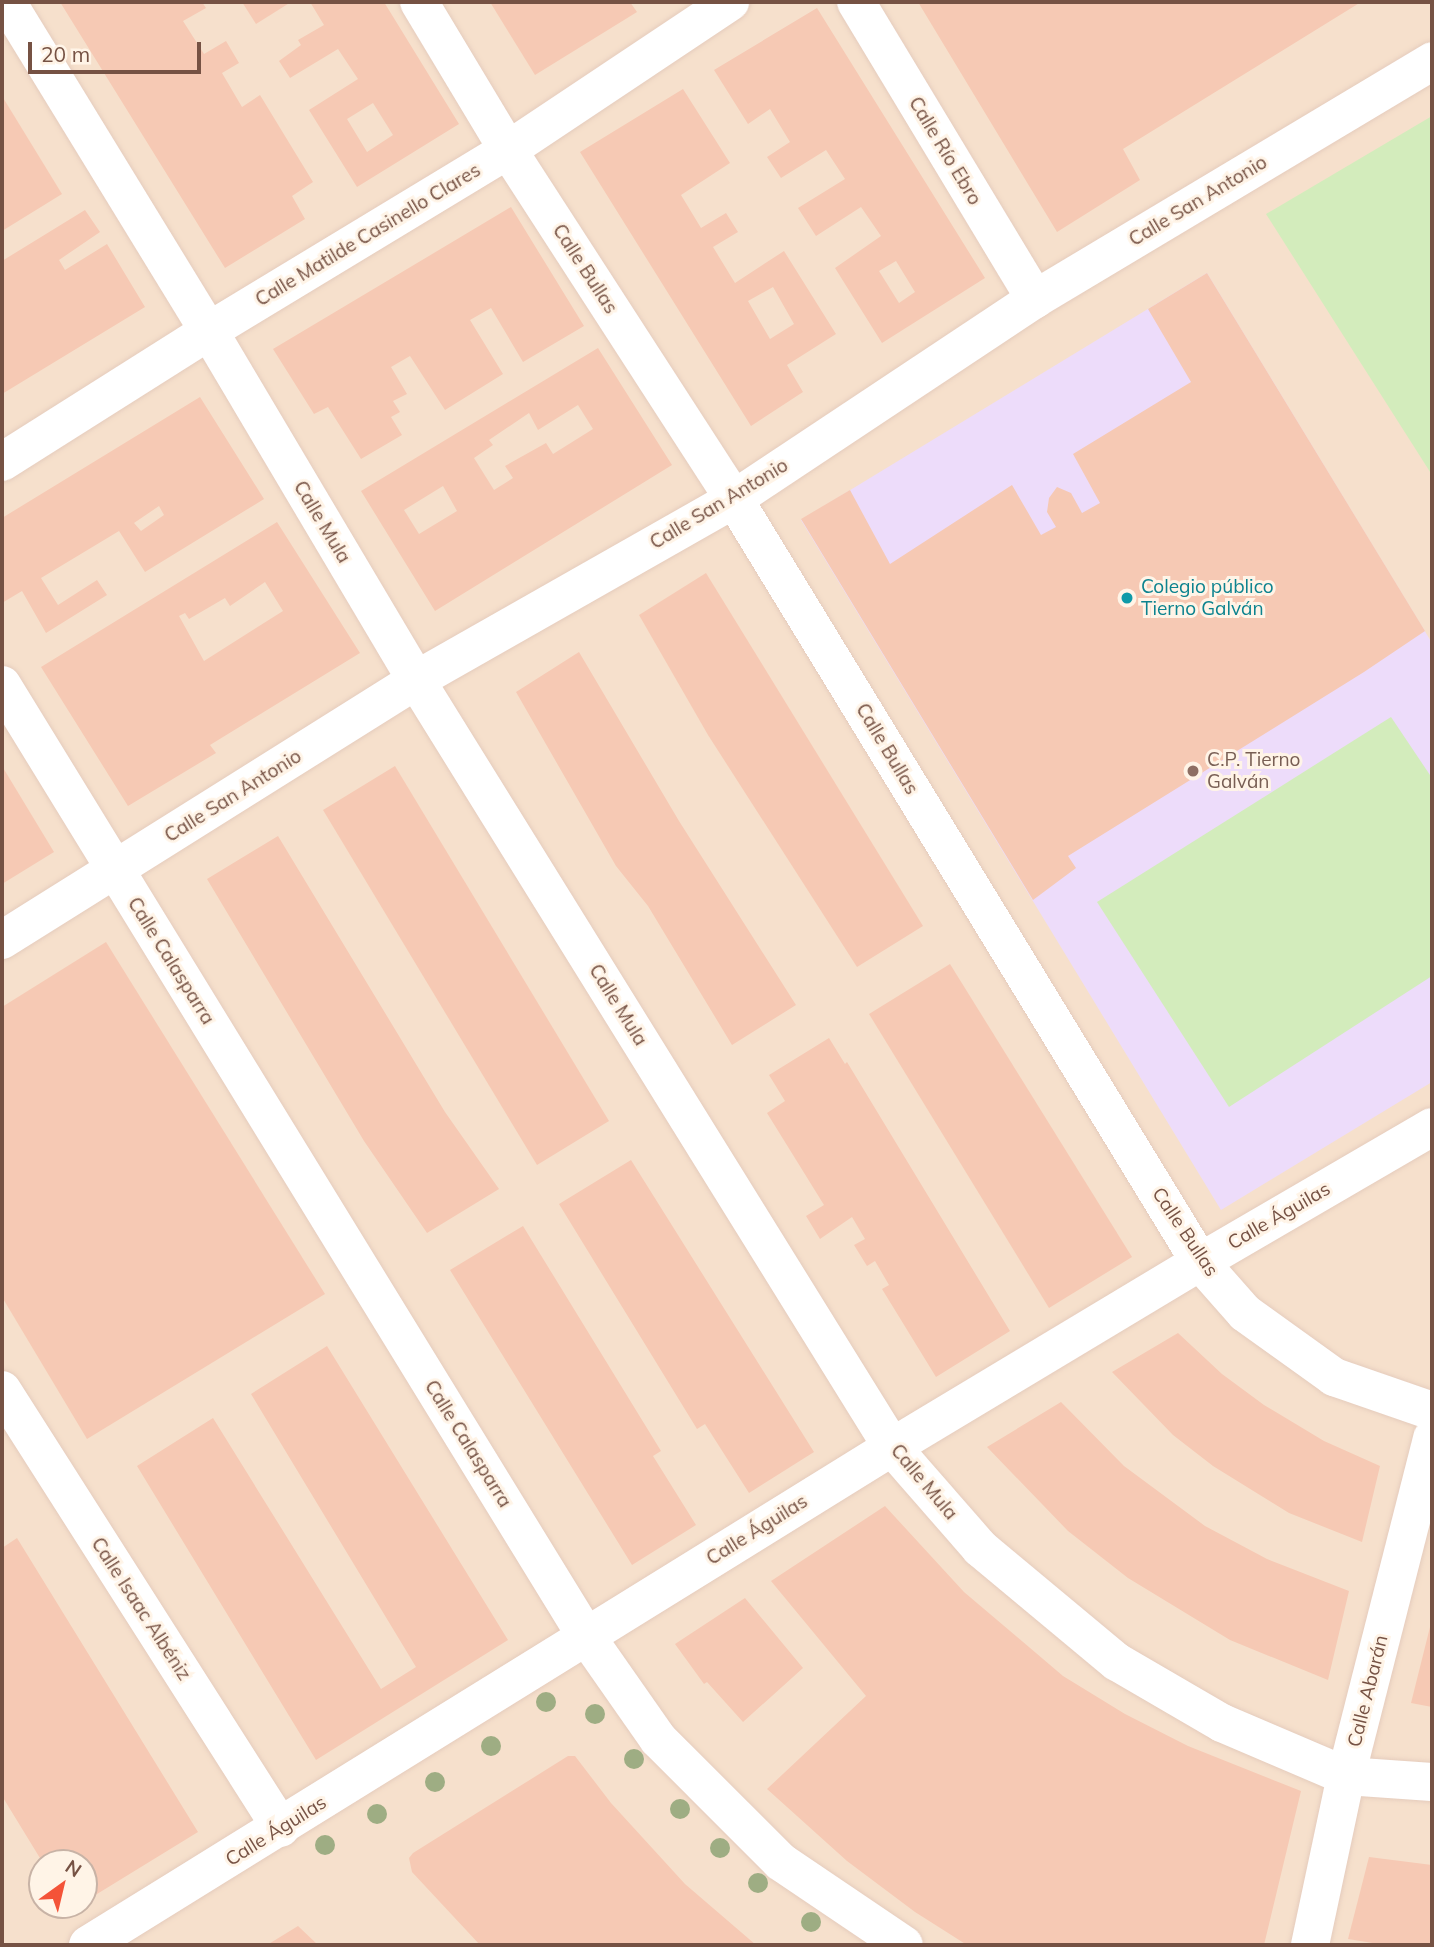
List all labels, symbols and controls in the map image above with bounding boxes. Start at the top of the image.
scale bar [32,28,205,72]
text: 20 m [41,41,90,67]
street label: Calle Río Ebro [904,93,986,209]
street label: Calle San Antonio [1125,151,1271,251]
street label: Calle Matilde Casinello Clares [251,159,485,311]
street label: Calle Bullas [548,220,622,318]
street label: Calle San Antonio [646,454,792,554]
street label: Calle Mula [289,477,355,567]
place label: Colegio público Tierno Galván [1141,576,1274,620]
marker: Colegio público Tierno Galván [1119,590,1135,606]
street label: Calle Bullas [851,699,923,799]
street label: Calle San Antonio [160,745,306,847]
place label: C.P. Tierno Galván [1207,749,1300,793]
marker: C.P. Tierno Galván [1185,763,1201,779]
street label: Calle Calasparra [123,893,219,1029]
street label: Calle Mula [584,960,652,1050]
street label: Calle Águilas [1224,1177,1334,1255]
street label: Calle Bullas [1147,1183,1223,1281]
street label: Calle Calasparra [420,1376,516,1512]
street label: Calle Mula [886,1440,962,1524]
street label: Calle Águilas [702,1490,812,1570]
street label: Calle Isaac Albéniz [86,1533,196,1685]
street label: Calle Abarán [1343,1633,1393,1749]
street label: Calle Águilas [221,1791,331,1871]
north arrow [28,1849,98,1919]
text: N [61,1854,86,1882]

